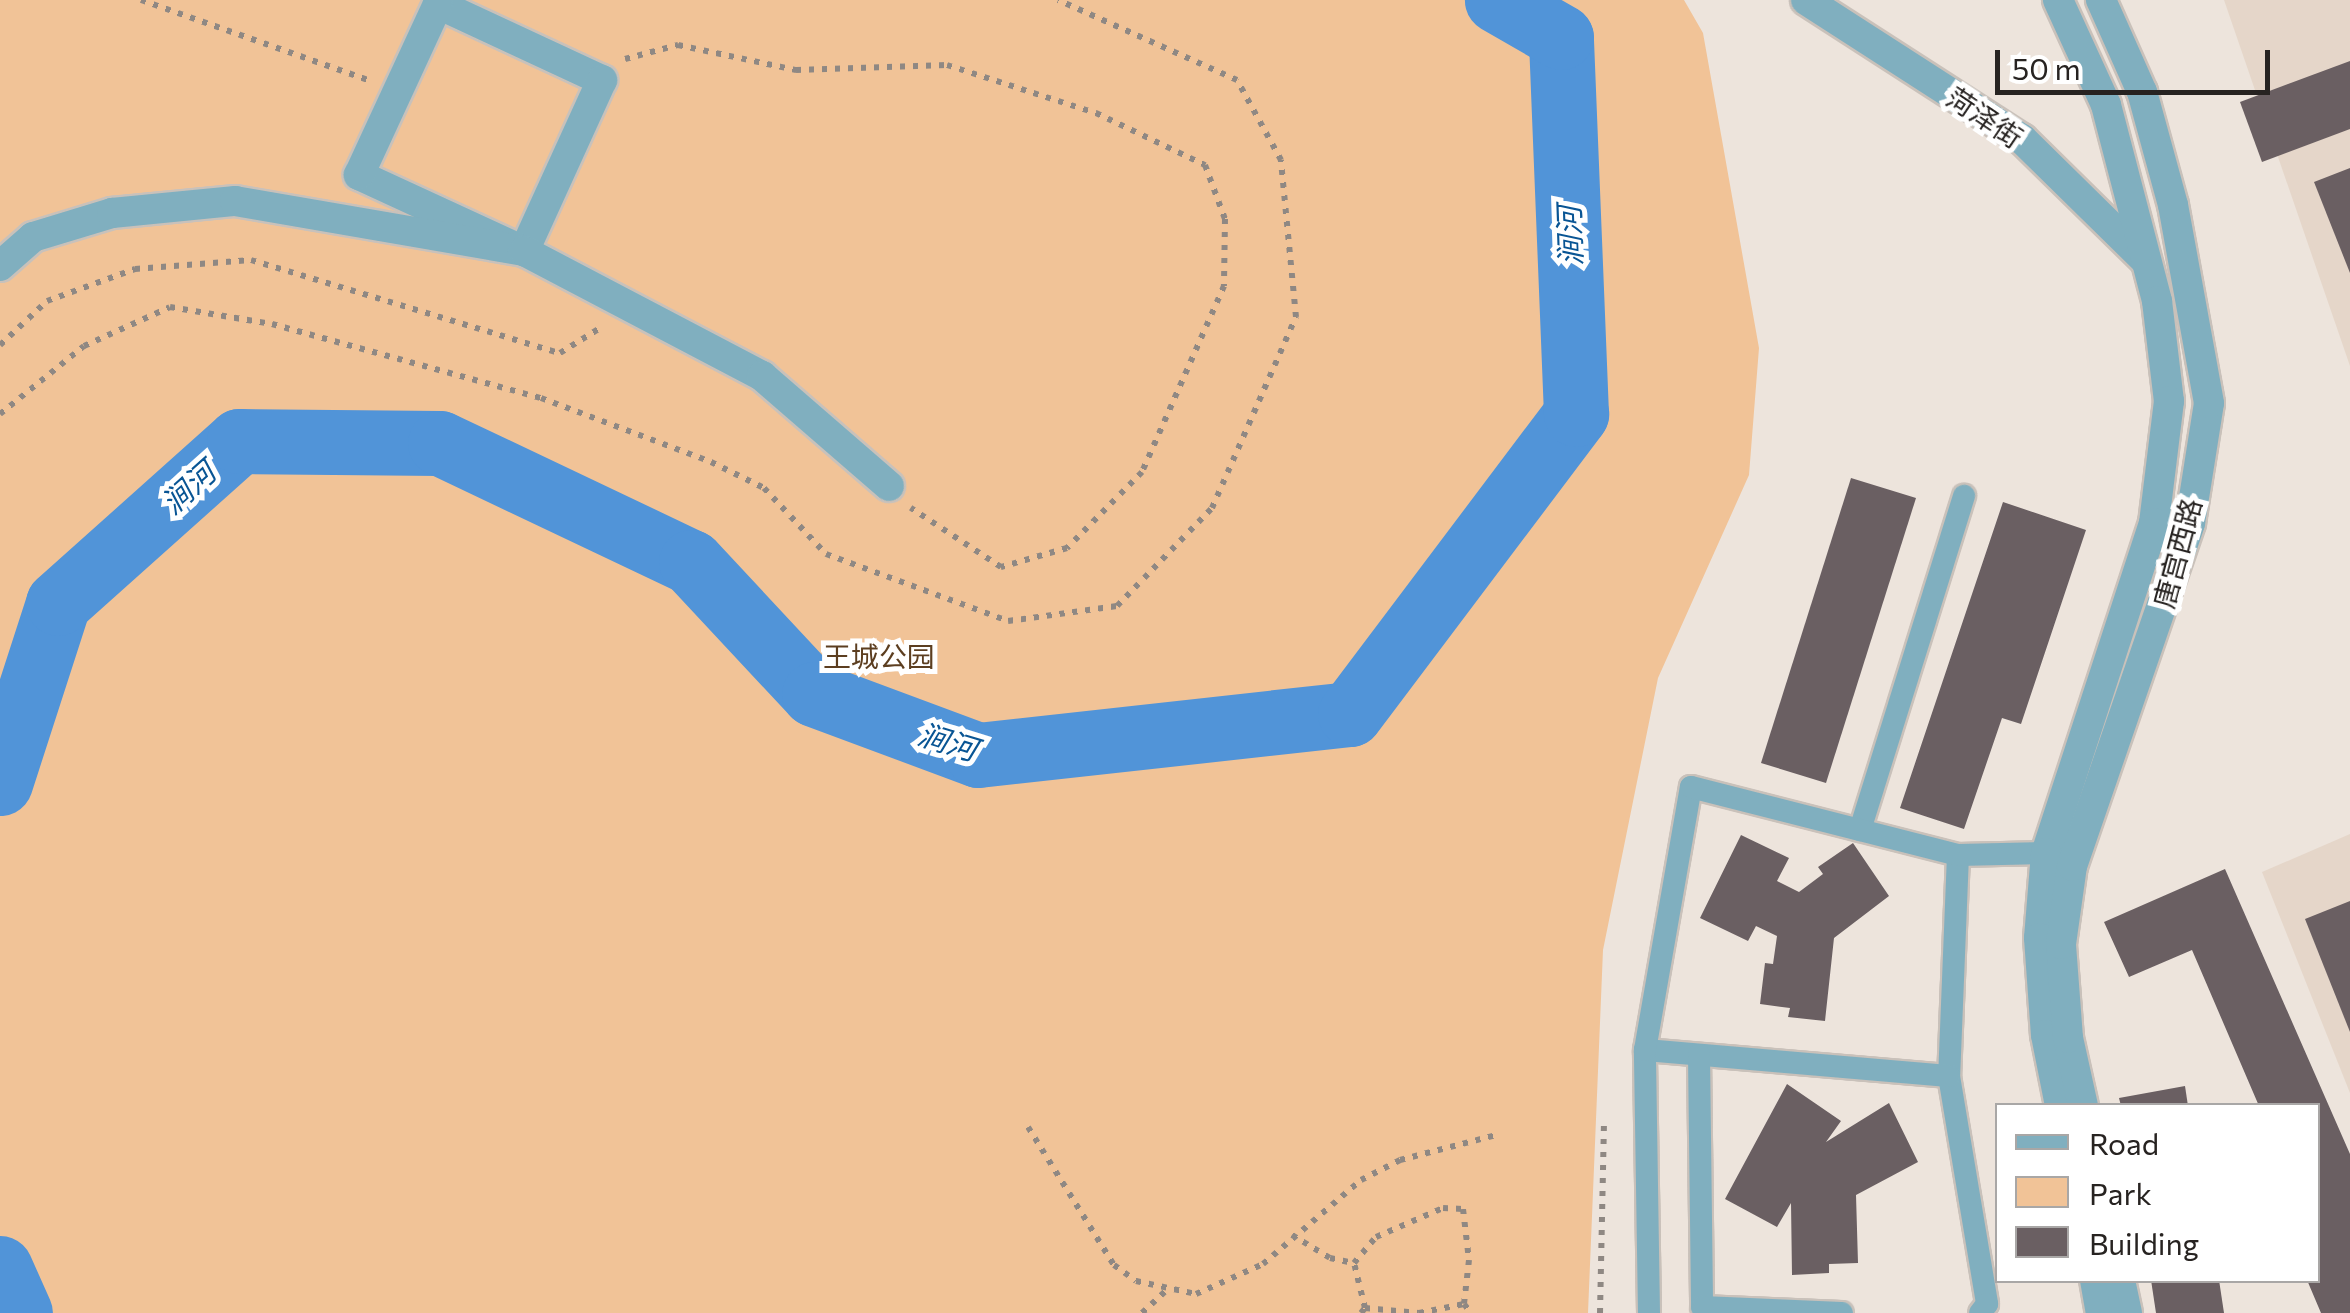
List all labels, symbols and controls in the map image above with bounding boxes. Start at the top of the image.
scale bar [2000,30,2275,92]
text: 50 m [2012,49,2081,86]
street label: 菏泽街 [1941,80,2029,154]
water label: 涧河 [1550,205,1588,267]
water label: 涧河 [154,454,222,520]
street label: 唐宫西路 [2146,495,2208,611]
park label: 王城公园 [823,639,935,673]
water label: 涧河 [914,715,982,767]
legend [1995,1103,2320,1283]
text: Road [2089,1124,2159,1161]
text: Park [2089,1174,2152,1211]
text: Building [2089,1224,2199,1261]

